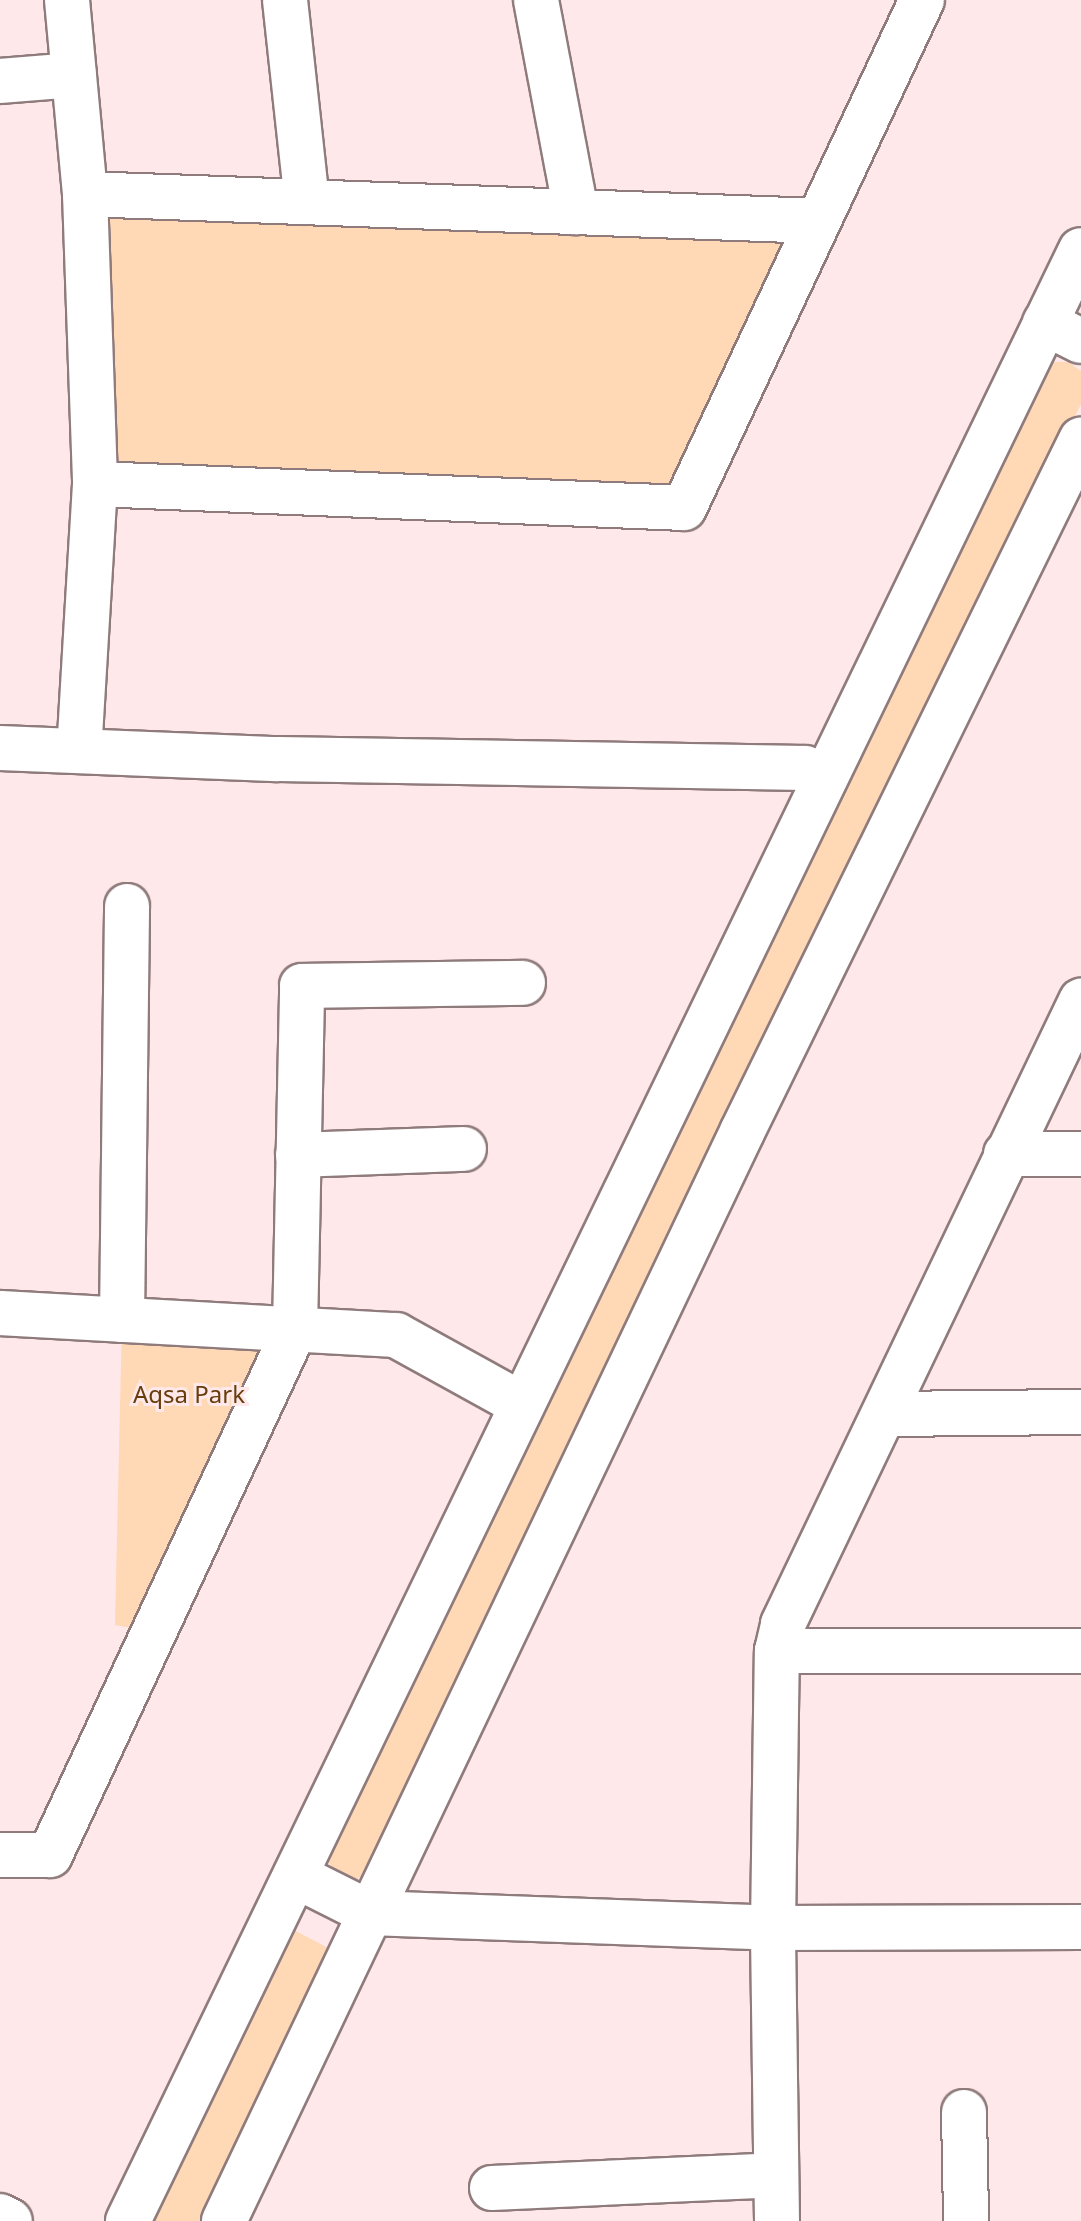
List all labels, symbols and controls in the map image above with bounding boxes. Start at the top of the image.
park label: Aqsa Park [133,1380,245,1408]

